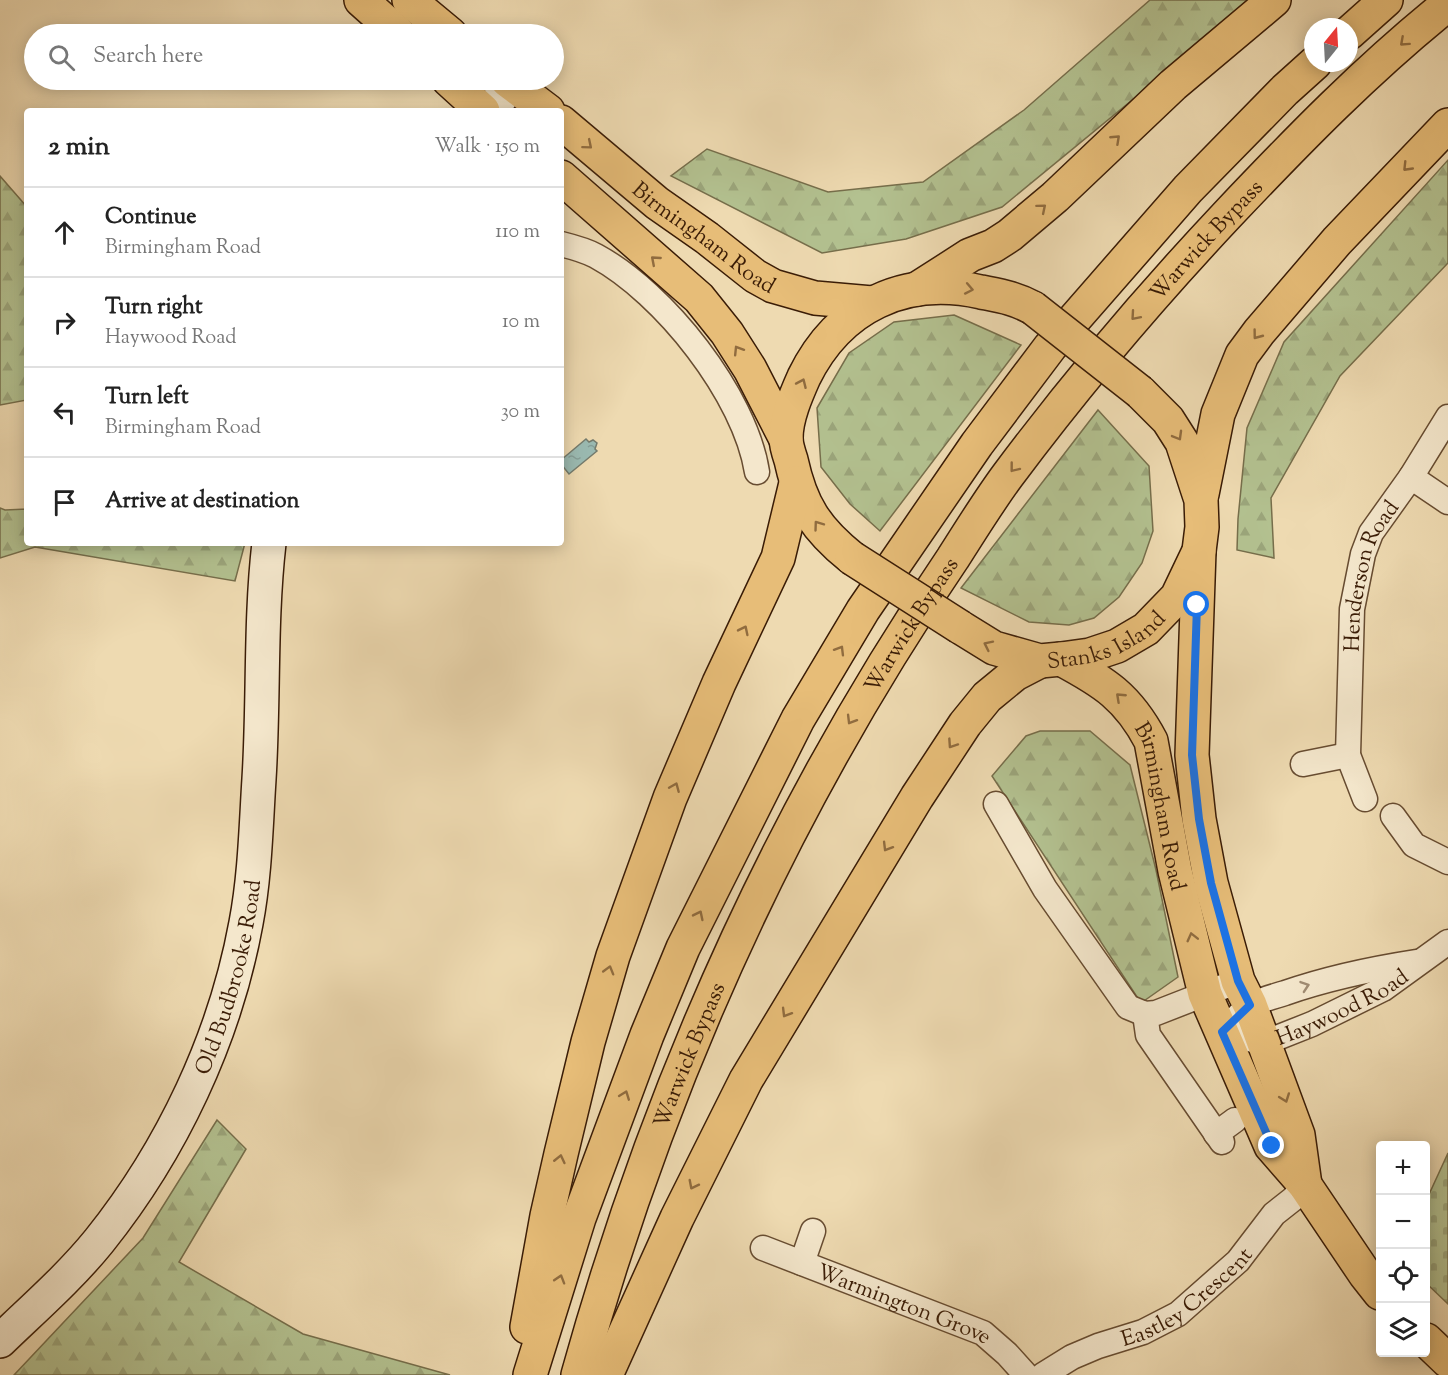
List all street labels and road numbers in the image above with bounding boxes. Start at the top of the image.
street label: Warwick Bypass [1143,174,1272,309]
street label: Birmingham Road [624,175,781,303]
street label: Henderson Road [1338,495,1408,652]
street label: Warwick Bypass [858,552,968,700]
street label: Stanks Island [1046,605,1174,679]
street label: Birmingham Road [1125,717,1192,894]
street label: Old Budbrooke Road [188,878,271,1080]
street label: Haywood Road [1271,963,1416,1056]
street label: Warwick Bypass [647,978,735,1133]
street label: Eastley Crescent [1118,1241,1262,1357]
street label: Warmington Grove [811,1257,998,1353]

